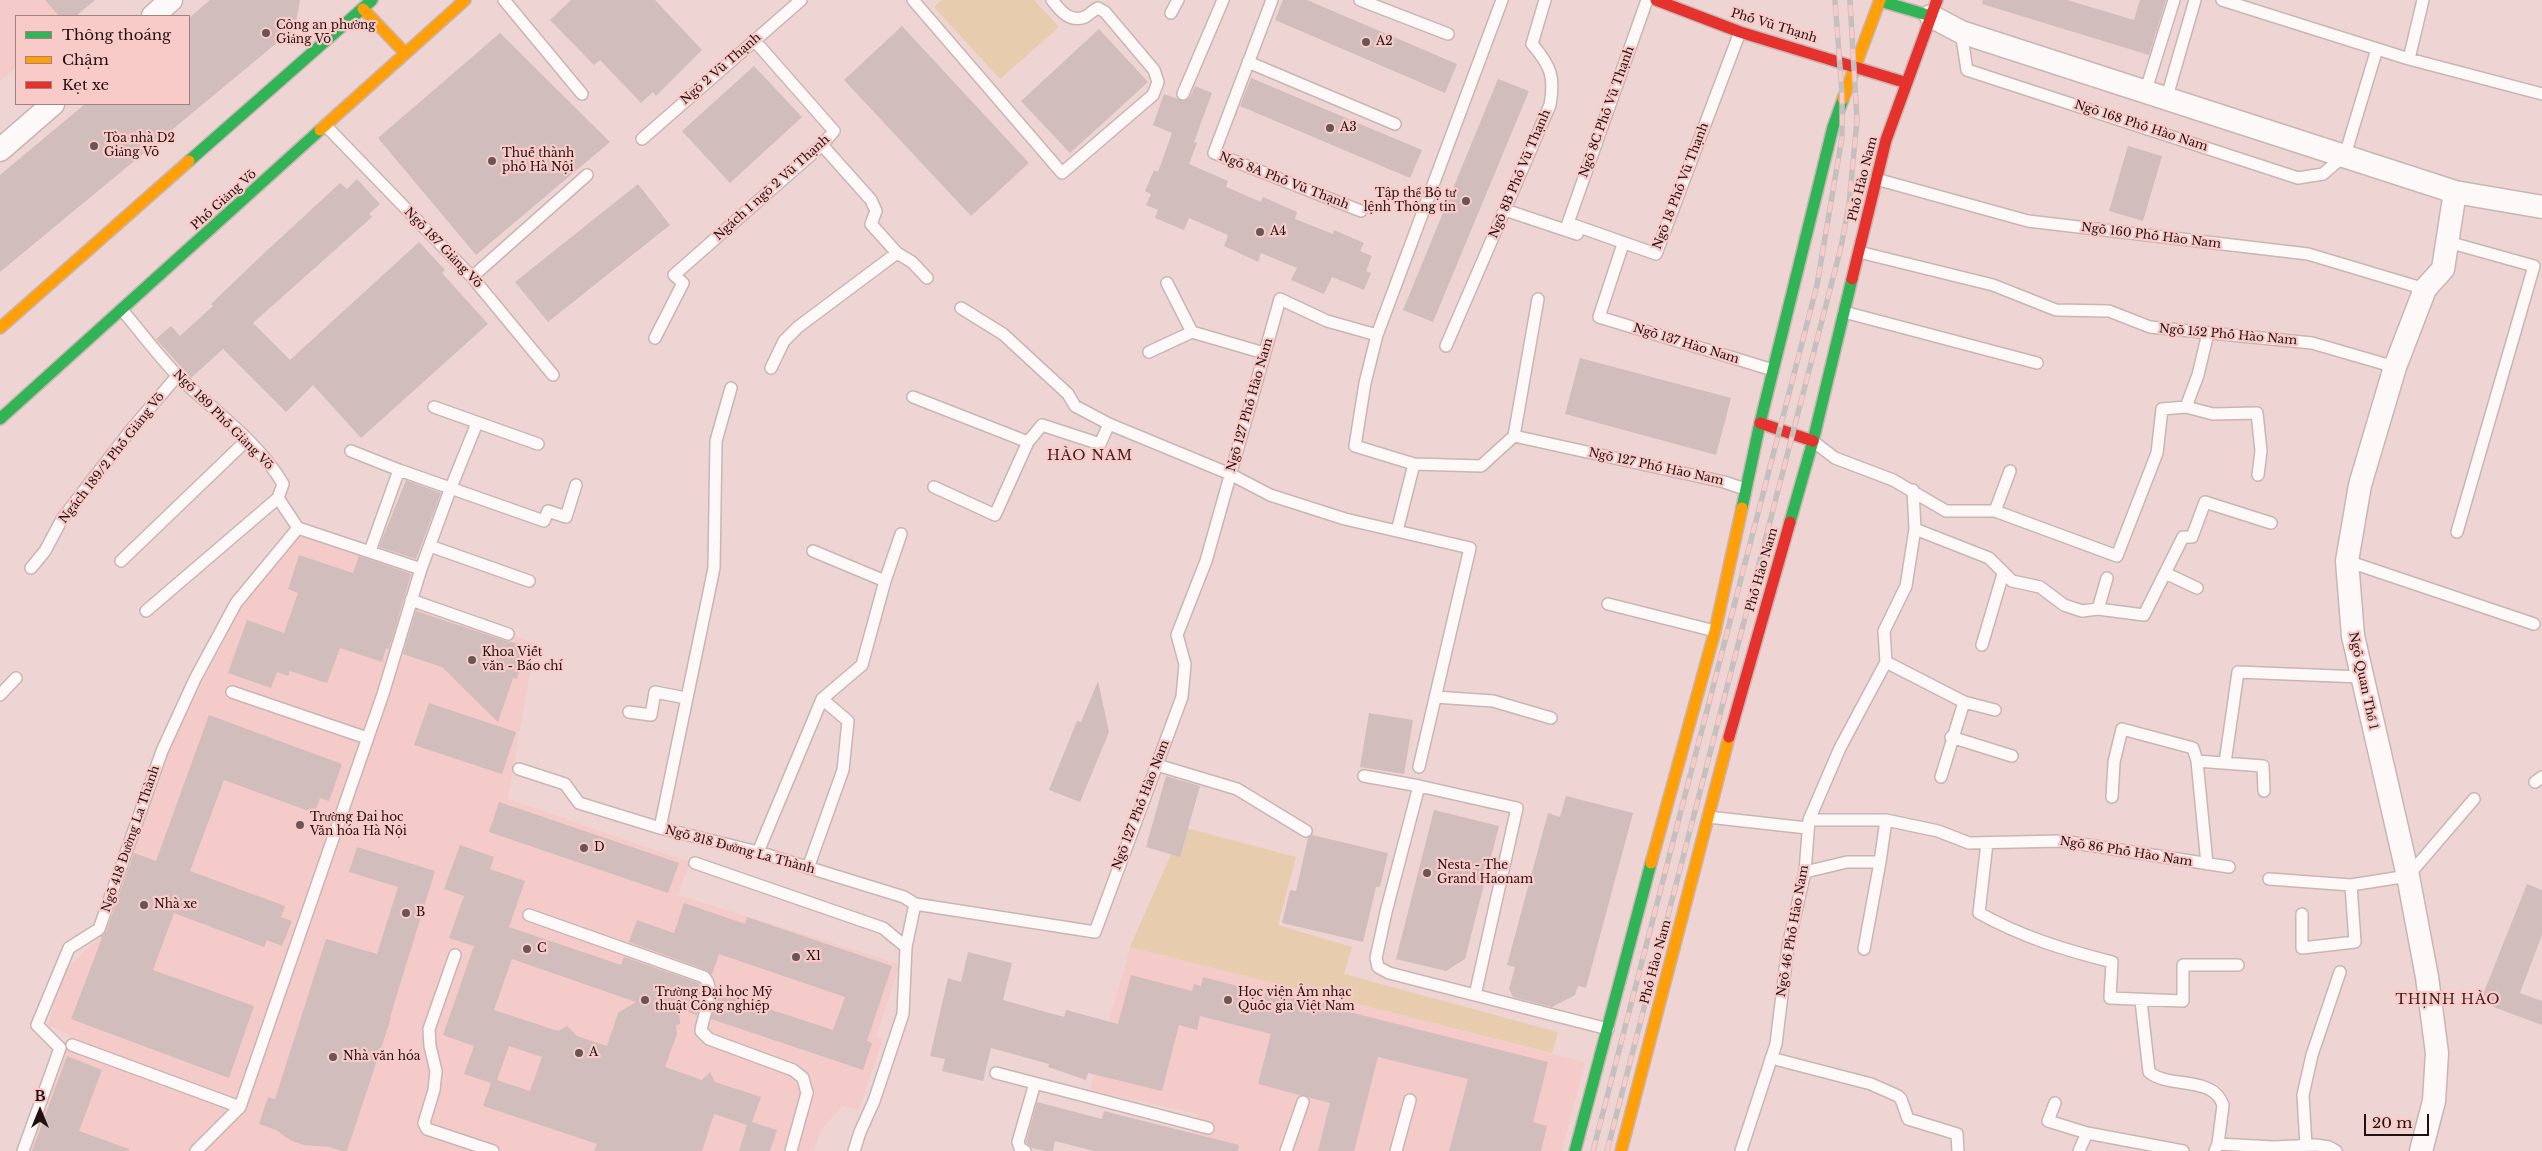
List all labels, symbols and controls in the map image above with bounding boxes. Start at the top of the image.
street label: Phố Vũ Thạnh [1729,6,1819,46]
legend [15,15,190,105]
place label: Công an phường Giảng Võ [276,19,375,47]
text: Thông thoáng [62,25,171,44]
marker: Công an phường Giảng Võ [260,27,272,39]
street label: Ngõ 2 Vũ Thạnh [678,30,764,108]
place label: A2 [1376,35,1393,49]
marker: A2 [1360,36,1372,48]
street label: Ngõ 8C Phố Vũ Thạnh [1577,44,1637,180]
text: Chậm [62,50,109,69]
text: Kẹt xe [62,75,109,94]
street label: Ngõ 168 Phố Hào Nam [2072,98,2210,154]
street label: Ngõ 8B Phố Vũ Thạnh [1486,108,1554,240]
place label: A3 [1340,121,1357,135]
street label: Ngõ 18 Phố Vũ Thạnh [1650,121,1712,251]
marker: A3 [1324,122,1336,134]
place label: Tòa nhà D2 Giảng Võ [104,132,175,160]
street label: Ngách 1 ngõ 2 Vũ Thạnh [711,132,833,244]
street label: Phố Hào Nam [1846,135,1880,223]
marker: Tòa nhà D2 Giảng Võ [88,140,100,152]
place label: Thuế thành phố Hà Nội [502,147,574,175]
street label: Ngõ 8A Phố Vũ Thạnh [1217,150,1351,212]
marker: Thuế thành phố Hà Nội [486,155,498,167]
street label: Phố Giảng Võ [188,167,260,233]
place label: Tập thể Bộ tư lệnh Thông tin [1364,187,1456,215]
marker: Tập thể Bộ tư lệnh Thông tin [1460,195,1472,207]
street label: Ngõ 187 Giảng Võ [401,205,485,291]
street label: Ngõ 160 Phố Hào Nam [2080,220,2222,252]
place label: A4 [1270,225,1286,239]
marker: A4 [1254,226,1266,238]
street label: Ngõ 137 Hào Nam [1631,321,1741,367]
street label: Ngõ 152 Phố Hào Nam [2158,322,2298,348]
street label: Ngõ 127 Phố Hào Nam [1224,337,1276,473]
street label: Ngõ 189 Phố Giảng Võ [170,367,276,473]
street label: Ngách 189/2 Phố Giảng Võ [56,390,168,526]
street label: Ngõ 127 Phố Hào Nam [1587,446,1725,488]
district label: HÀO NAM [1046,448,1134,464]
street label: Phố Hào Nam [1743,526,1781,614]
street label: Ngõ Quan Thổ 1 [2346,631,2380,731]
place label: Khoa Viết văn - Báo chí [482,646,562,674]
marker: Khoa Viết văn - Báo chí [466,654,478,666]
street label: Ngõ 127 Phố Hào Nam [1110,738,1172,872]
street label: Ngõ 418 Đường La Thành [99,764,163,914]
place label: Trường Đại học Văn hóa Hà Nội [310,811,407,839]
marker: Trường Đại học Văn hóa Hà Nội [294,819,306,831]
street label: Ngõ 318 Đường La Thành [663,823,817,877]
street label: Ngõ 86 Phố Hào Nam [2059,834,2193,870]
place label: D [594,841,605,855]
marker: D [578,842,590,854]
place label: Nesta - The Grand Haonam [1437,859,1533,887]
street label: Ngõ 46 Phố Hào Nam [1774,864,1812,998]
marker: Nesta - The Grand Haonam [1421,867,1433,879]
place label: Nhà xe [154,898,197,912]
marker: Nhà xe [138,899,150,911]
place label: B [416,906,425,920]
marker: B [400,907,412,919]
street label: Phố Hào Nam [1638,918,1674,1006]
place label: C [537,942,547,956]
marker: C [521,943,533,955]
place label: X1 [806,950,821,964]
marker: X1 [790,951,802,963]
place label: Trường Đại học Mỹ thuật Công nghiệp [655,986,772,1014]
place label: Học viện Âm nhạc Quốc gia Việt Nam [1238,986,1355,1014]
district label: THỊNH HÀO [2394,992,2502,1008]
marker: Trường Đại học Mỹ thuật Công nghiệp [639,994,651,1006]
marker: Học viện Âm nhạc Quốc gia Việt Nam [1222,994,1234,1006]
place label: A [589,1046,598,1060]
marker: A [573,1047,585,1059]
place label: Nhà văn hóa [343,1050,420,1064]
marker: Nhà văn hóa [327,1051,339,1063]
north arrow [15,1086,65,1136]
text: B [34,1087,46,1105]
scale bar [2367,1104,2432,1136]
text: 20 m [2372,1113,2412,1132]

